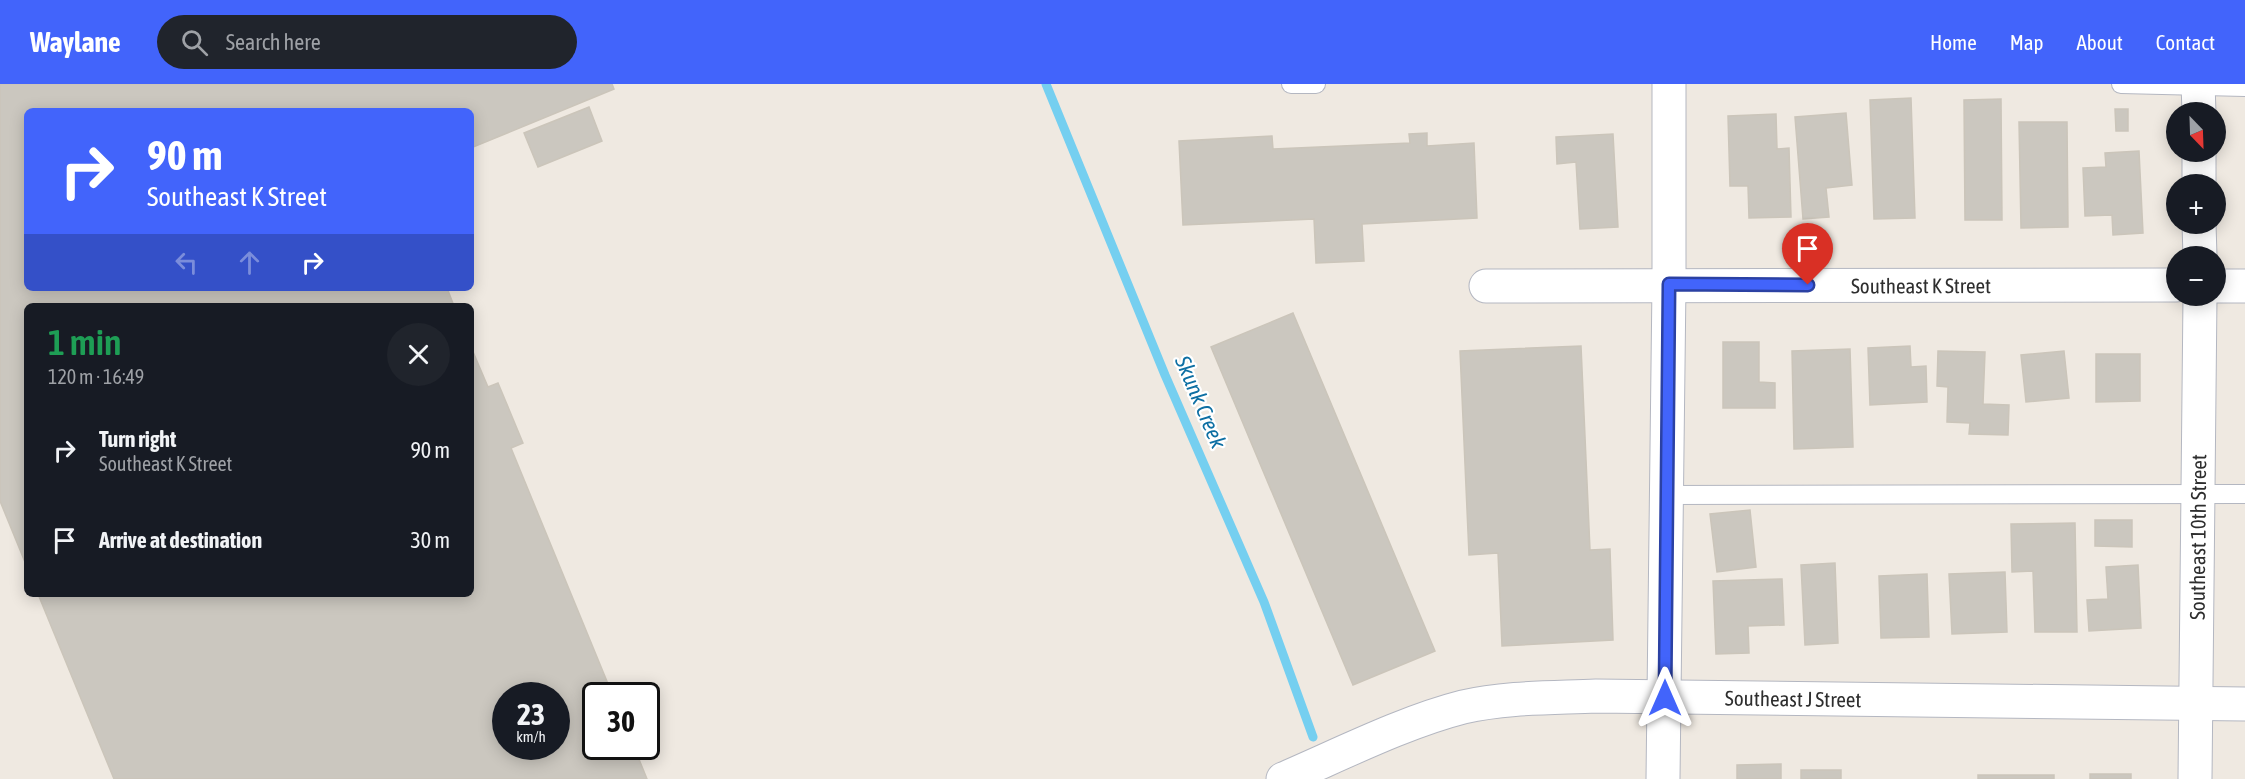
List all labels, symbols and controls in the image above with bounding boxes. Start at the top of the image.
search box [157,15,577,69]
text: Waylane [30,26,121,58]
icon: search [178,26,211,59]
text: Search here [226,29,321,55]
text: Home [1930,30,1977,54]
text: Map [2010,30,2044,54]
text: About [2077,30,2123,54]
text: Contact [2156,30,2215,54]
north arrow [2166,102,2226,162]
map controls [2166,102,2226,306]
text: 90 m [147,131,222,179]
icon: right [48,132,126,210]
button: + [2166,174,2226,234]
text: Southeast K Street [147,181,327,212]
pin [1782,223,1833,285]
icon: arrive [1791,232,1824,265]
icon: left [170,246,203,279]
icon: ahead [233,246,266,279]
icon: right [296,246,329,279]
button: − [2166,246,2226,306]
street label: Southeast K Street [1851,273,1991,297]
text: 1 min [48,321,122,363]
button: close [387,323,450,386]
water label: Skunk Creek [1170,351,1232,452]
text: 120 m · 16:49 [48,365,144,388]
text: Turn right [99,426,176,452]
icon: right [48,434,81,467]
text: 90 m [410,437,450,463]
text: Southeast K Street [99,452,232,475]
street label: Southeast 10th Street [2185,454,2210,620]
icon: arrive [48,524,81,557]
text: Arrive at destination [99,527,262,553]
text: 30 m [410,527,450,553]
position arrow [1633,666,1697,730]
speed limit sign: 30 [582,682,660,760]
street label: Southeast J Street [1725,686,1862,711]
text: 23 [517,697,545,731]
text: km/h [516,728,546,745]

